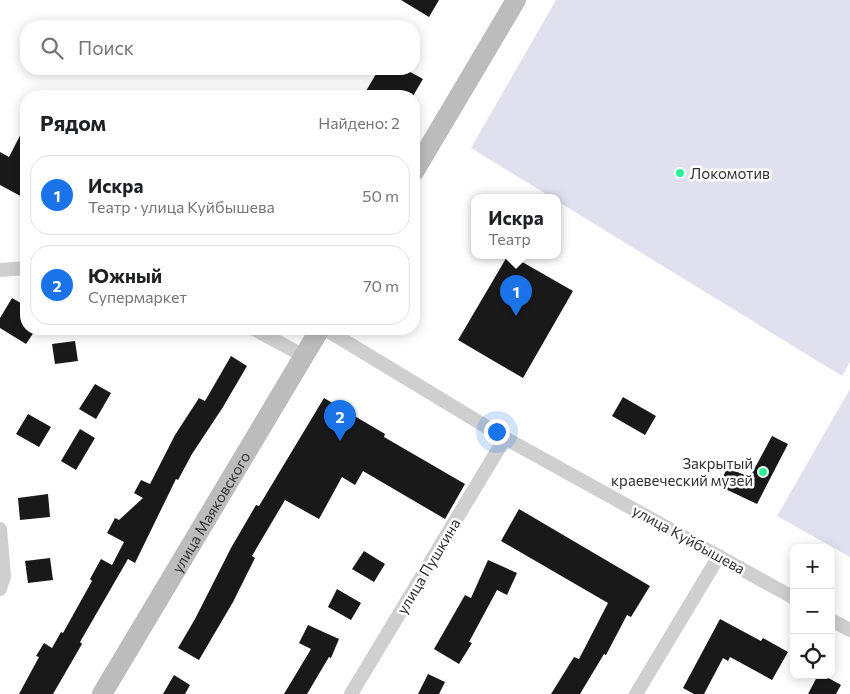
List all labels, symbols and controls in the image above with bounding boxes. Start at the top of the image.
search box [20,20,420,75]
icon: search [38,34,66,62]
text: Поиск [78,36,134,59]
text: Рядом [40,110,106,135]
text: Найдено: 2 [318,113,400,132]
place label: Локомотив [690,164,770,182]
marker: Локомотив [674,167,686,179]
text: Искра [88,174,143,197]
text: 1 [53,186,61,205]
text: 50 m [362,186,399,205]
popup [471,194,561,259]
text: Театр · улица Куйбышева [88,197,275,216]
text: Искра [488,206,544,229]
text: Театр [488,229,531,248]
text: Южный [88,264,162,287]
pin: 1 [500,275,532,316]
text: 2 [52,276,62,295]
text: 70 m [363,276,399,295]
text: Супермаркет [88,287,187,306]
pin: 2 [324,400,356,441]
your location [484,419,510,445]
street label: улица Маяковского [168,448,254,576]
place label: Закрытый краевеческий музей [611,454,753,489]
marker: Закрытый краевеческий музей [757,466,769,478]
street label: улица Куйбышева [630,501,748,577]
street label: улица Пушкина [392,515,464,617]
map controls [790,544,835,679]
button: + [790,544,835,589]
button: − [790,589,835,634]
button: locate [790,634,835,679]

